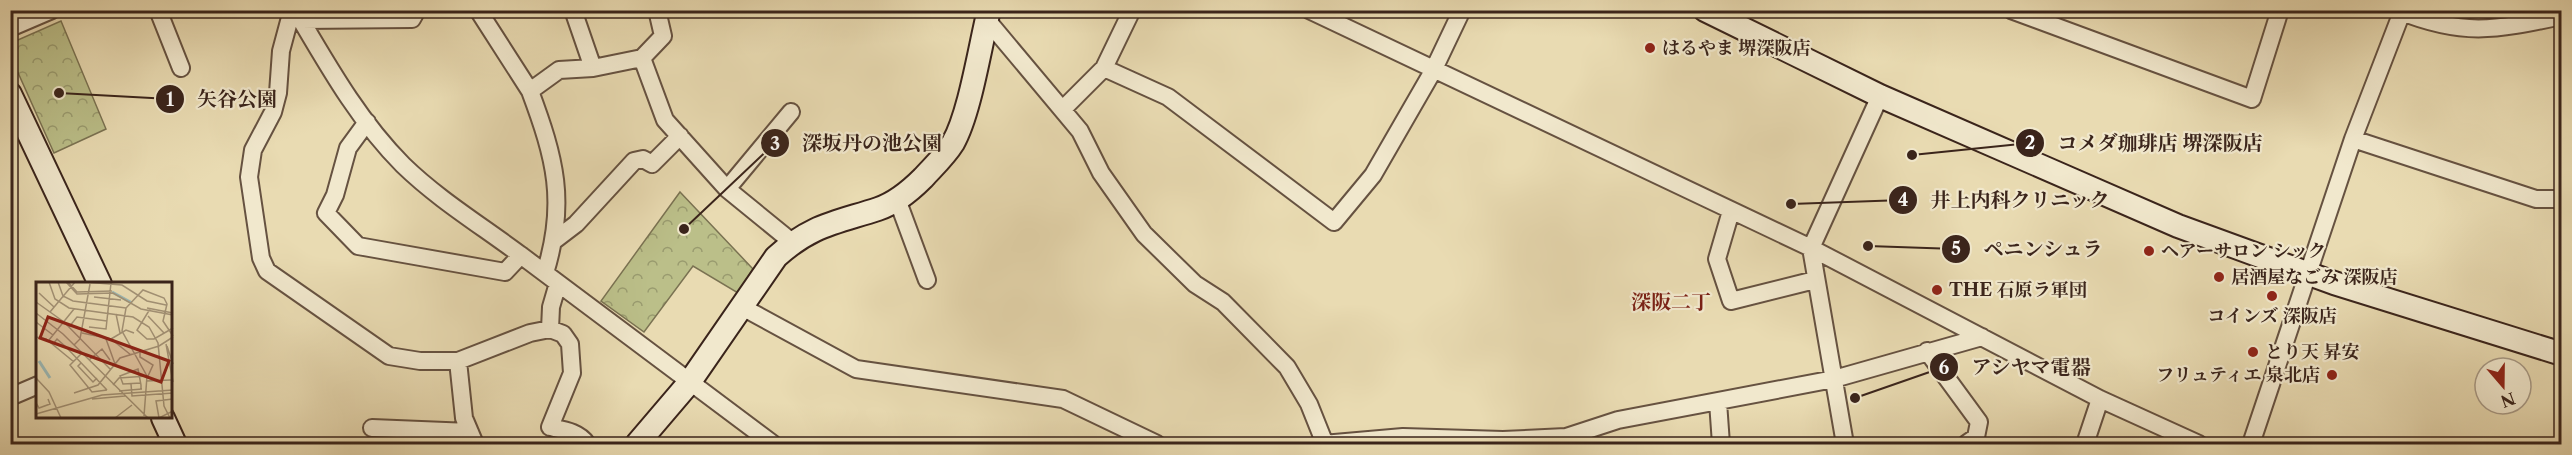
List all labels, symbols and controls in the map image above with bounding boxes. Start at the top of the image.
place label: はるやま 堺深阪店 [1662,37,1811,59]
marker: はるやま 堺深阪店 [1643,41,1657,55]
callout: 矢谷公園 [155,80,289,118]
text: 矢谷公園 [197,87,277,111]
text: 1 [166,89,174,111]
callout: 深坂丹の池公園 [760,124,954,162]
callout: コメダ珈琲店 堺深阪店 [2015,124,2274,162]
text: 深坂丹の池公園 [802,131,942,155]
text: コメダ珈琲店 堺深阪店 [2057,131,2263,155]
text: 2 [2025,132,2035,154]
text: 3 [770,133,780,155]
callout: 井上内科クリニック [1888,181,2122,219]
text: 井上内科クリニック [1931,188,2109,212]
text: 4 [1898,189,1908,211]
callout: ペニンシュラ [1941,230,2115,268]
text: ペニンシュラ [1983,237,2103,261]
text: 5 [1951,238,1961,260]
place label: ヘアーサロン シック [2161,240,2326,262]
marker: ヘアーサロン シック [2142,244,2156,258]
place label: 居酒屋なごみ 深阪店 [2231,266,2398,288]
marker: 居酒屋なごみ 深阪店 [2212,270,2226,284]
place label: THE 石原ラ軍団 [1949,279,2087,301]
inset map [36,282,172,419]
marker: THE 石原ラ軍団 [1930,283,1944,297]
marker: コインズ 深阪店 [2265,289,2279,303]
district label: 深阪二丁 [1631,290,1711,314]
place label: コインズ 深阪店 [2207,305,2337,327]
place label: とり天 昇安 [2265,341,2360,363]
marker: とり天 昇安 [2246,345,2260,359]
callout: アシヤマ電器 [1929,348,2103,386]
text: アシヤマ電器 [1971,355,2091,379]
north arrow [2473,356,2533,416]
text: 6 [1939,357,1950,379]
place label: フリュティエ 泉北店 [2156,364,2320,386]
marker: フリュティエ 泉北店 [2325,368,2339,382]
text: N [2498,388,2518,412]

